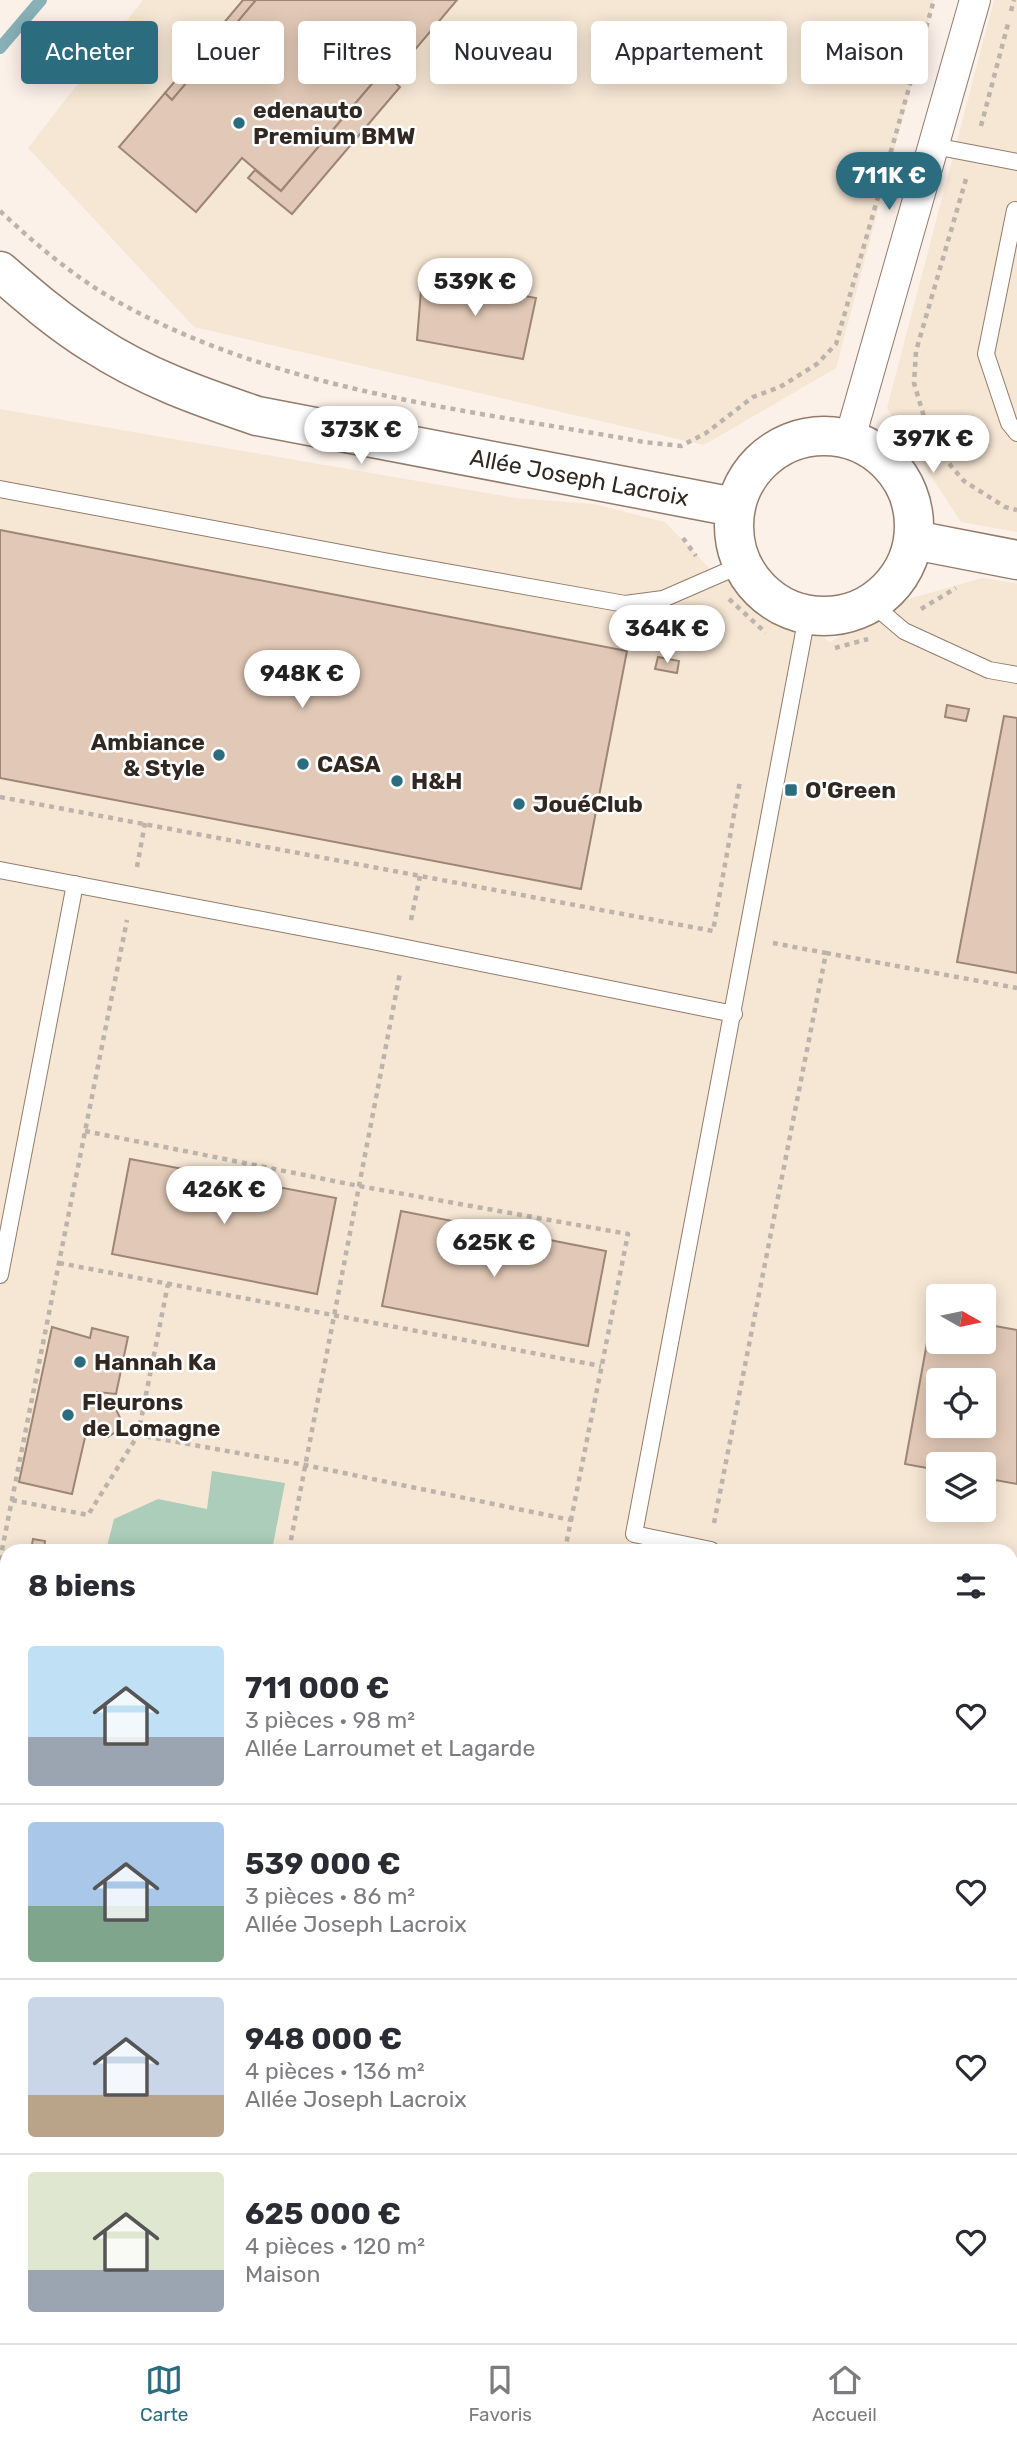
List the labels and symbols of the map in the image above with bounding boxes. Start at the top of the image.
place label: edenauto Premium BMW [253,96,415,150]
marker: edenauto Premium BMW [231,115,247,131]
pin: 711K € [832,152,946,212]
pin: 539K € [418,258,532,318]
pin: 373K € [304,406,418,466]
pin: 397K € [876,416,990,475]
street label: Allée Joseph Lacroix [468,443,691,512]
pin: 364K € [610,606,724,665]
pin: 948K € [245,650,359,710]
place label: Ambiance & Style [91,728,205,782]
marker: Ambiance & Style [211,747,227,763]
place label: CASA [317,750,381,778]
marker: CASA [295,756,311,772]
place label: H&H [411,767,462,795]
marker: H&H [389,773,405,789]
place label: O'Green [805,776,896,804]
marker: O'Green [783,782,799,798]
place label: JouéClub [533,790,643,818]
marker: JouéClub [511,796,527,812]
pin: 426K € [167,1166,281,1226]
pin: 625K € [437,1220,551,1279]
north arrow [926,1284,996,1354]
place label: Hannah Ka [94,1348,216,1376]
marker: Hannah Ka [72,1354,88,1370]
place label: Fleurons de Lomagne [82,1388,220,1442]
marker: Fleurons de Lomagne [60,1407,76,1423]

